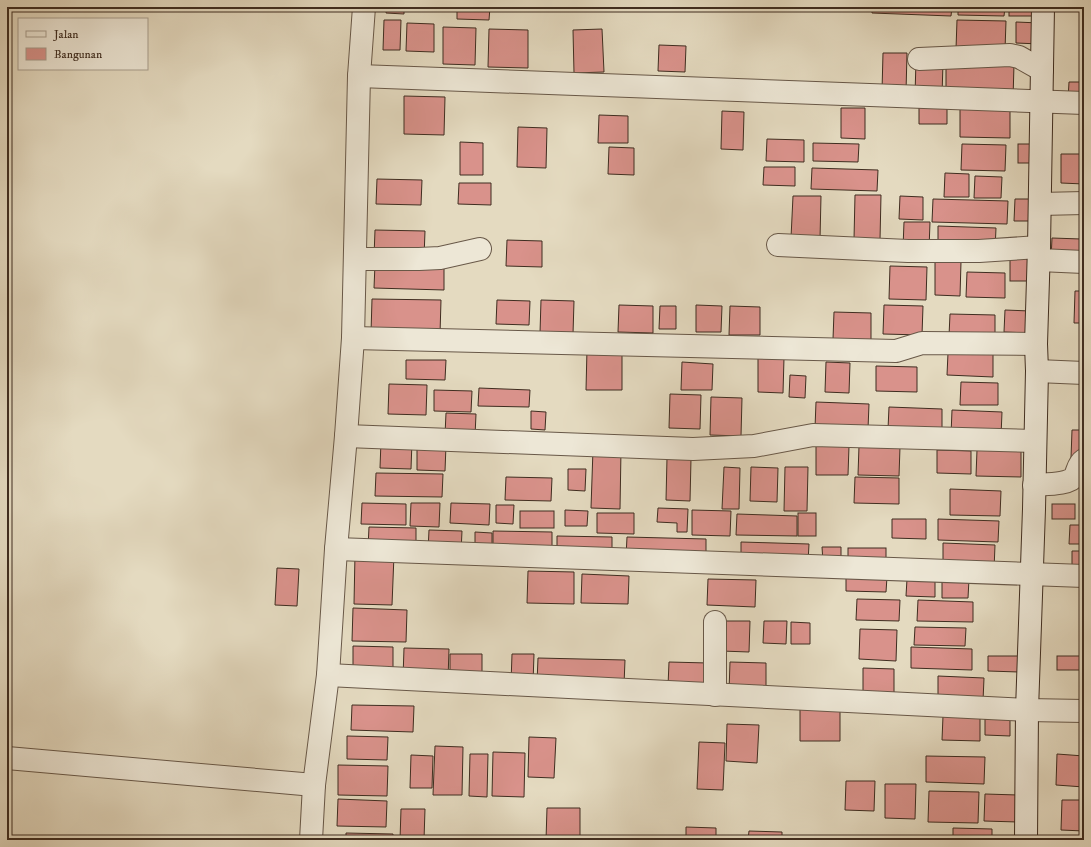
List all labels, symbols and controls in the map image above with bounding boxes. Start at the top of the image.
legend [18,18,148,70]
text: Jalan [53,27,79,42]
text: Bangunan [54,47,103,62]

